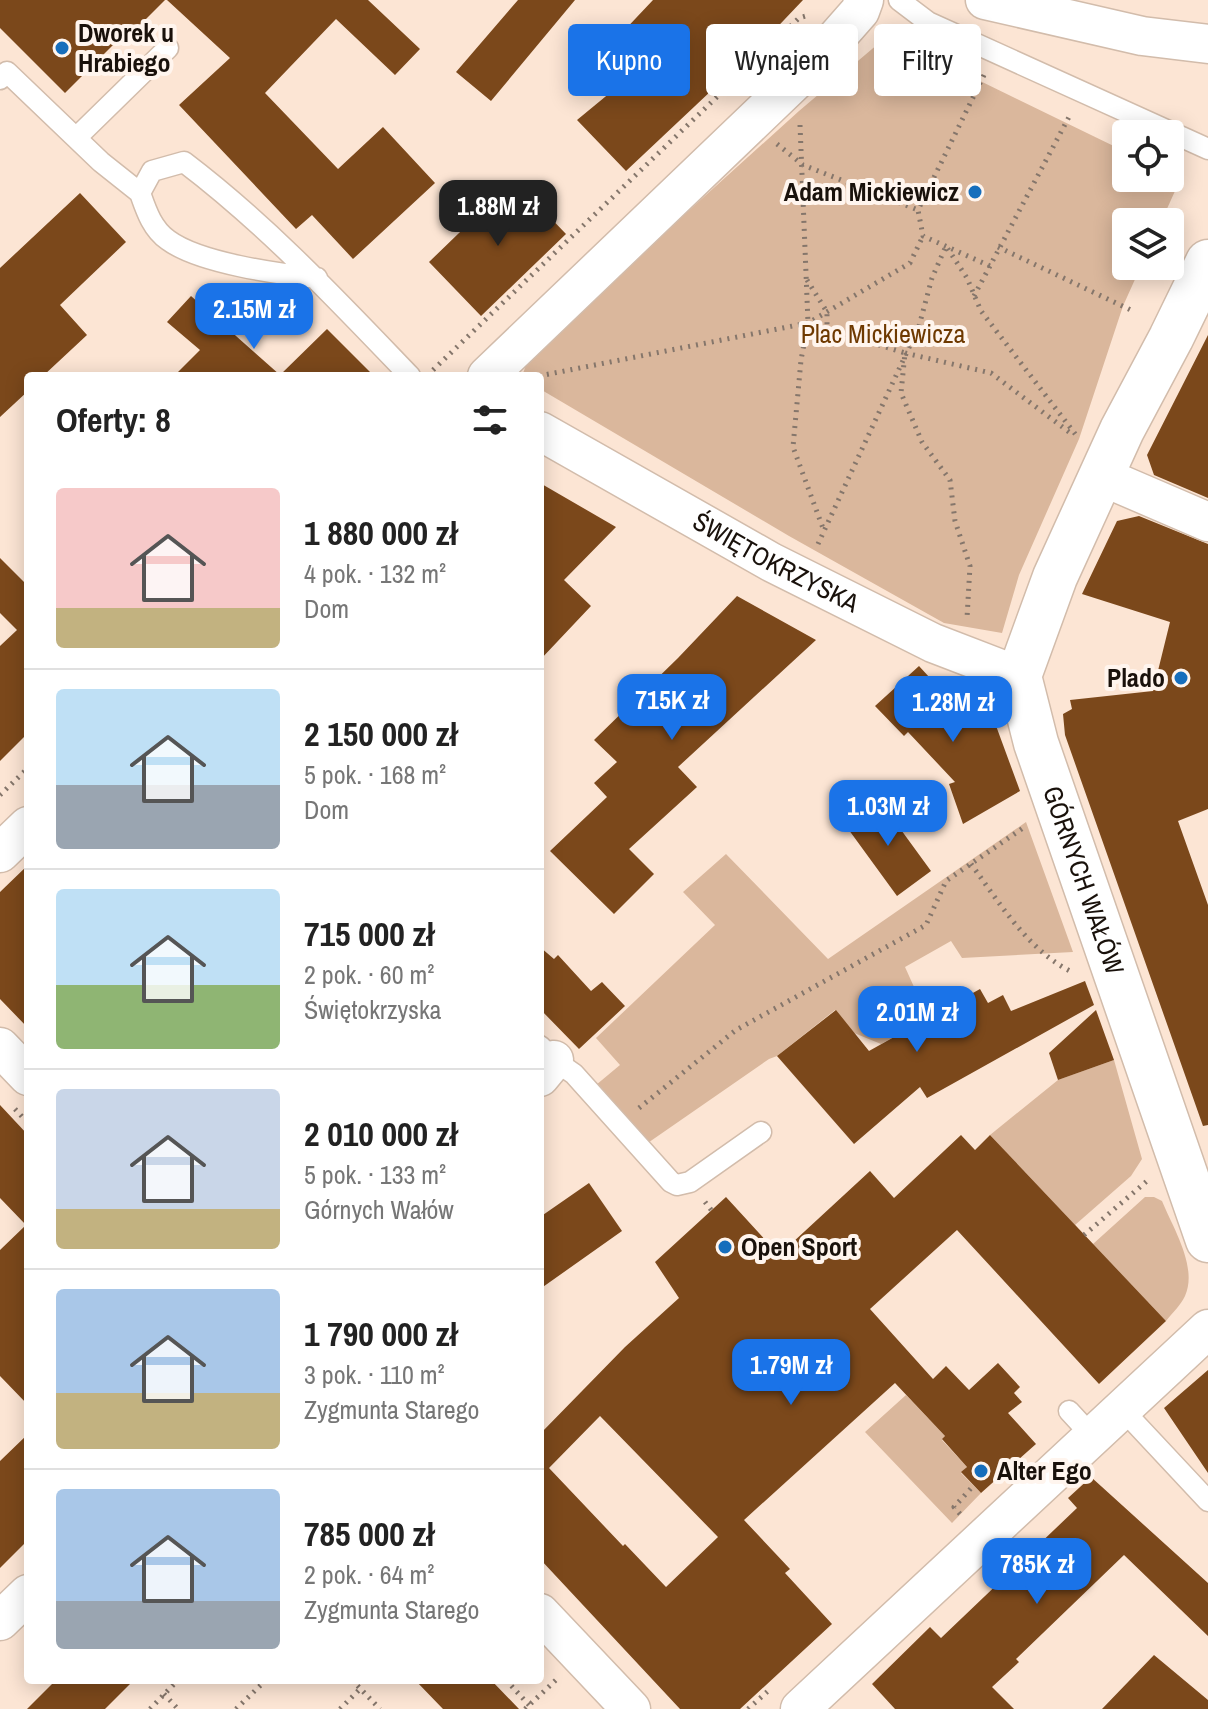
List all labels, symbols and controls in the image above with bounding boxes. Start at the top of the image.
place label: Dworek u Hrabiego [78,15,174,80]
chip: Kupno [568,24,690,96]
chip: Wynajem [706,24,858,96]
chip: Filtry [874,24,981,96]
marker: Dworek u Hrabiego [53,39,71,57]
map controls [1112,120,1184,280]
button: locate [1112,120,1184,192]
place label: Adam Mickiewicz [784,174,959,209]
pin: 1.88M zł [415,180,581,248]
marker: Adam Mickiewicz [966,183,984,201]
text: 1.88M zł [457,188,539,223]
button: layers [1112,208,1184,280]
pin: 2.15M zł [171,283,337,351]
text: 2.15M zł [213,291,295,326]
park label: Plac Mickiewicza [801,316,965,351]
text: Oferty: 8 [56,397,171,443]
icon: filters [468,398,512,442]
street label: ŚWIĘTOKRZYSKA [687,503,866,621]
text: 1 880 000 zł [304,510,457,556]
icon: home [120,520,216,616]
text: 4 pok. · 132 m² [304,556,446,591]
text: Dom [304,591,349,626]
place label: Plado [1107,660,1165,695]
marker: Plado [1172,669,1190,687]
pin: 715K zł [598,674,746,742]
pin: 1.28M zł [870,676,1036,744]
text: 715K zł [635,682,709,717]
text: 1.28M zł [912,684,994,719]
text: 2 150 000 zł [304,711,457,757]
icon: home [120,721,216,817]
text: 5 pok. · 168 m² [304,757,446,792]
pin: 1.03M zł [805,780,971,848]
street label: GÓRNYCH WAŁÓW [1035,781,1133,979]
text: 1.03M zł [847,788,929,823]
text: Dom [304,792,349,827]
text: 715 000 zł [304,911,434,957]
icon: home [120,921,216,1017]
text: 2 pok. · 60 m² [304,957,434,992]
pin: 2.01M zł [834,986,1000,1054]
text: Świętokrzyska [304,992,441,1027]
text: 2.01M zł [876,994,958,1029]
text: 2 010 000 zł [304,1111,457,1157]
icon: home [120,1121,216,1217]
text: 5 pok. · 133 m² [304,1157,446,1192]
text: Górnych Wałów [304,1192,454,1227]
place label: Open Sport [741,1229,857,1264]
marker: Open Sport [716,1238,734,1256]
text: 1 790 000 zł [304,1311,457,1357]
icon: home [120,1321,216,1417]
pin: 1.79M zł [708,1339,874,1407]
text: 1.79M zł [750,1347,832,1382]
text: 3 pok. · 110 m² [304,1357,445,1392]
text: Zygmunta Starego [304,1392,479,1427]
place label: Alter Ego [997,1453,1092,1488]
marker: Alter Ego [972,1462,990,1480]
text: 785 000 zł [304,1511,434,1557]
icon: home [120,1521,216,1617]
pin: 785K zł [963,1538,1111,1606]
text: 785K zł [1000,1546,1074,1581]
text: 2 pok. · 64 m² [304,1557,434,1592]
text: Zygmunta Starego [304,1592,479,1627]

